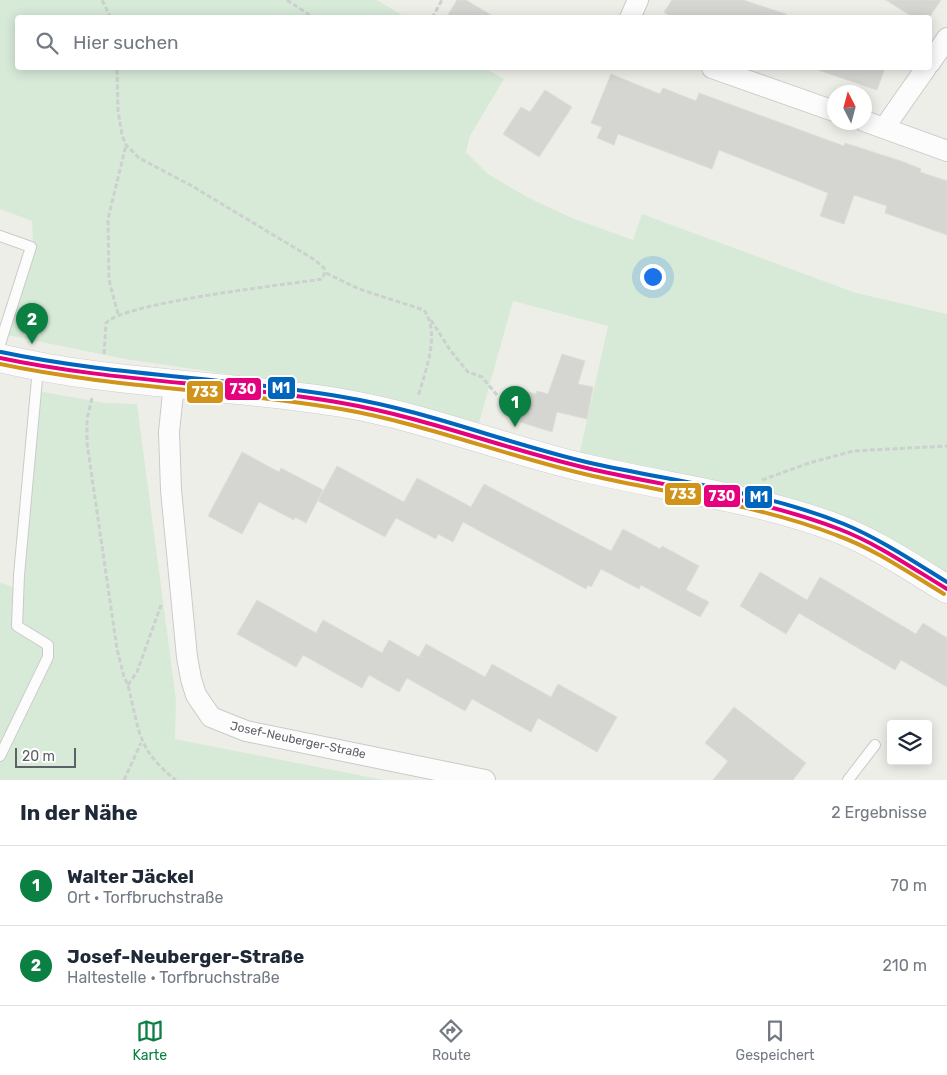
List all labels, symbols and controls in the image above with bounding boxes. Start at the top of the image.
search box [15,15,932,70]
icon: search [33,29,61,57]
text: Hier suchen [73,31,179,54]
north arrow [827,85,872,130]
your location [640,264,666,290]
pin: 2 [16,303,48,344]
line badge: M1 [267,376,296,400]
line badge: 730 [224,377,262,401]
line badge: 733 [186,380,224,404]
text: M1 [272,380,290,397]
text: 730 [230,381,256,398]
text: 733 [192,384,218,401]
pin: 1 [499,386,531,427]
line badge: 733 [664,482,702,506]
line badge: 730 [703,484,741,508]
line badge: M1 [744,485,773,509]
text: 733 [670,486,696,503]
text: 730 [709,488,735,505]
text: M1 [750,489,768,506]
street label: Josef-Neuberger-Straße [229,719,367,761]
map controls [887,720,932,765]
button: layers [887,720,932,765]
scale bar [15,745,76,768]
text: 20 m [22,748,55,765]
text: In der Nähe [20,800,138,825]
text: 2 Ergebnisse [831,803,927,822]
text: Walter Jäckel [67,865,194,888]
text: 1 [32,876,40,895]
text: 70 m [890,876,927,895]
text: Ort · Torfbruchstraße [67,888,223,907]
text: Josef-Neuberger-Straße [67,945,304,968]
text: 2 [31,956,41,975]
text: 210 m [882,956,927,975]
text: Haltestelle · Torfbruchstraße [67,968,280,987]
tab: Karte [132,1017,167,1064]
tab: Route [432,1017,471,1064]
tab: Gespeichert [736,1017,815,1064]

